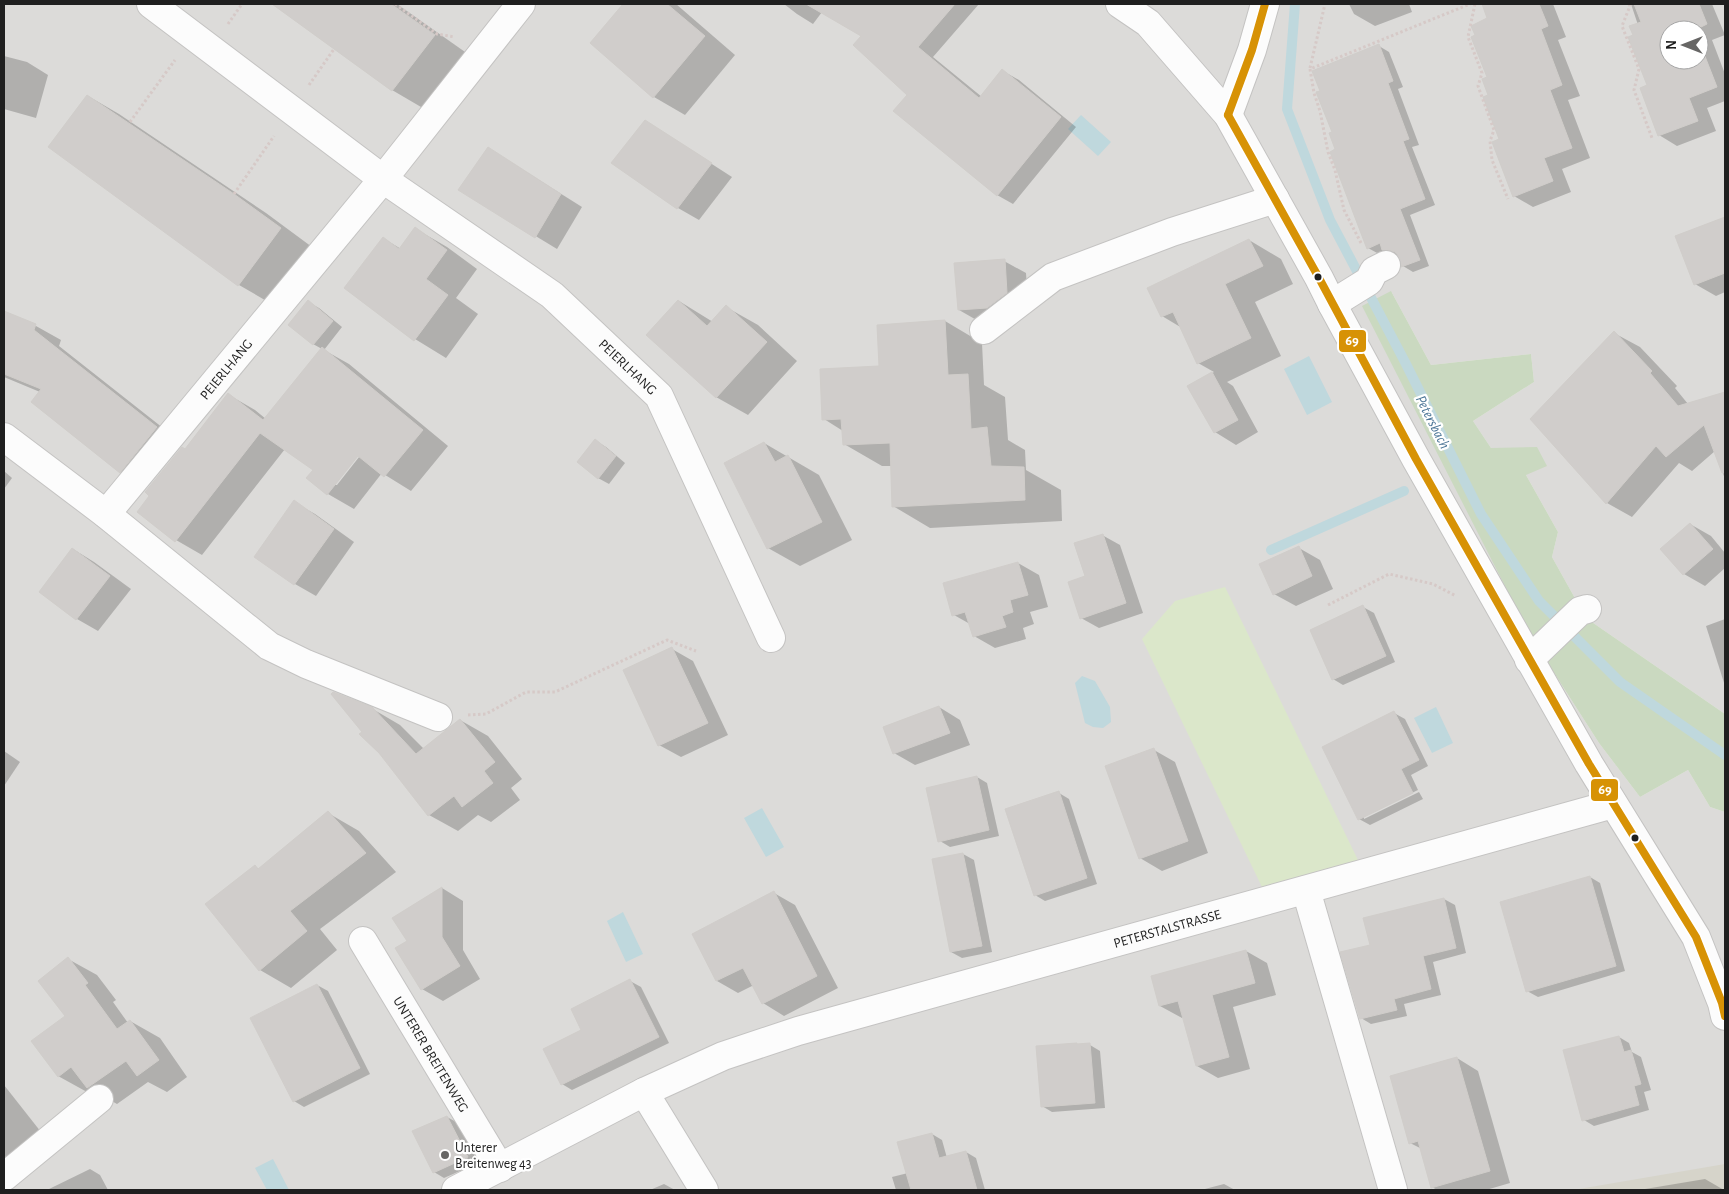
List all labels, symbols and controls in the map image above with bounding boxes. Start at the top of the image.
north arrow [1659,20,1709,70]
text: N [1665,40,1679,50]
unlabelled marker [1313,272,1323,282]
line badge: 69 [1338,329,1367,353]
text: 69 [1345,334,1359,348]
street label: PEIERLHANG [198,337,255,403]
street label: PEIERLHANG [596,337,659,398]
water label: Petersbach [1413,393,1452,451]
line badge: 69 [1590,778,1619,802]
text: 69 [1598,783,1612,797]
unlabelled marker [1630,833,1640,843]
street label: PETERSTALSTRASSE [1112,907,1223,951]
street label: UNTERER BREITENWEG [390,994,471,1115]
place label: Unterer Breitenweg 43 [455,1141,532,1171]
marker: Unterer Breitenweg 43 [439,1149,451,1161]

